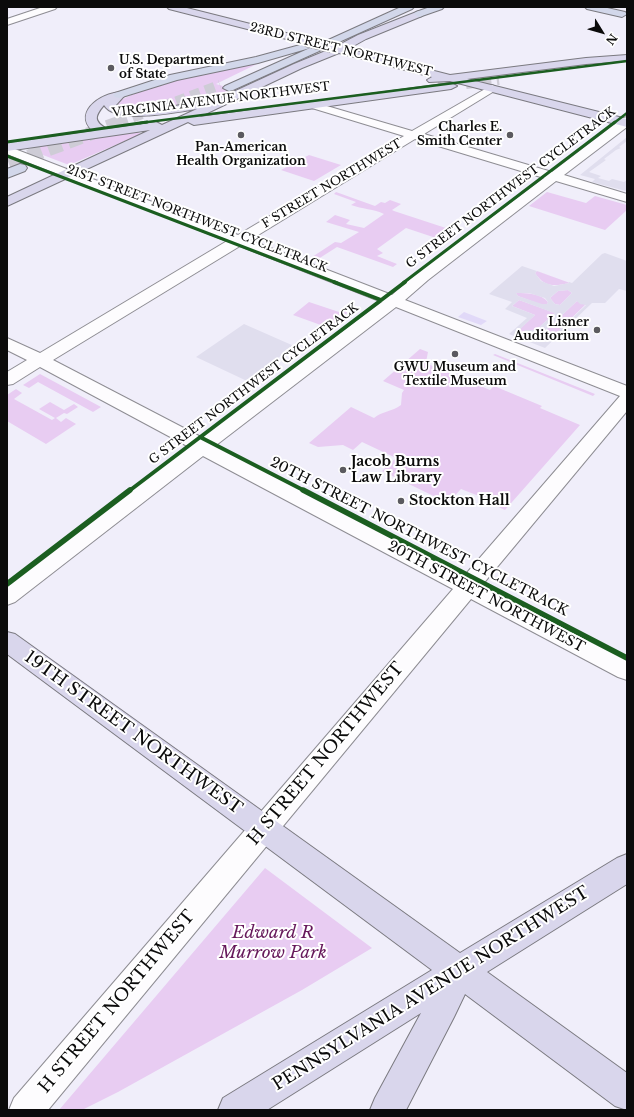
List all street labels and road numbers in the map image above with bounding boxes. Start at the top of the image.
street label: 23RD STREET NORTHWEST [248,20,434,80]
street label: VIRGINIA AVENUE NORTHWEST [111,79,331,121]
street label: G STREET NORTHWEST CYCLETRACK [403,104,619,272]
street label: F STREET NORTHWEST [259,136,405,232]
street label: 21ST STREET NORTHWEST CYCLETRACK [65,162,329,276]
street label: G STREET NORTHWEST CYCLETRACK [146,300,362,468]
street label: 20TH STREET NORTHWEST CYCLETRACK [267,454,571,620]
street label: 20TH STREET NORTHWEST [385,538,587,656]
street label: 19TH STREET NORTHWEST [20,647,246,819]
street label: H STREET NORTHWEST [244,659,408,849]
street label: PENNSYLVANIA AVENUE NORTHWEST [269,883,593,1095]
street label: H STREET NORTHWEST [35,907,199,1097]

